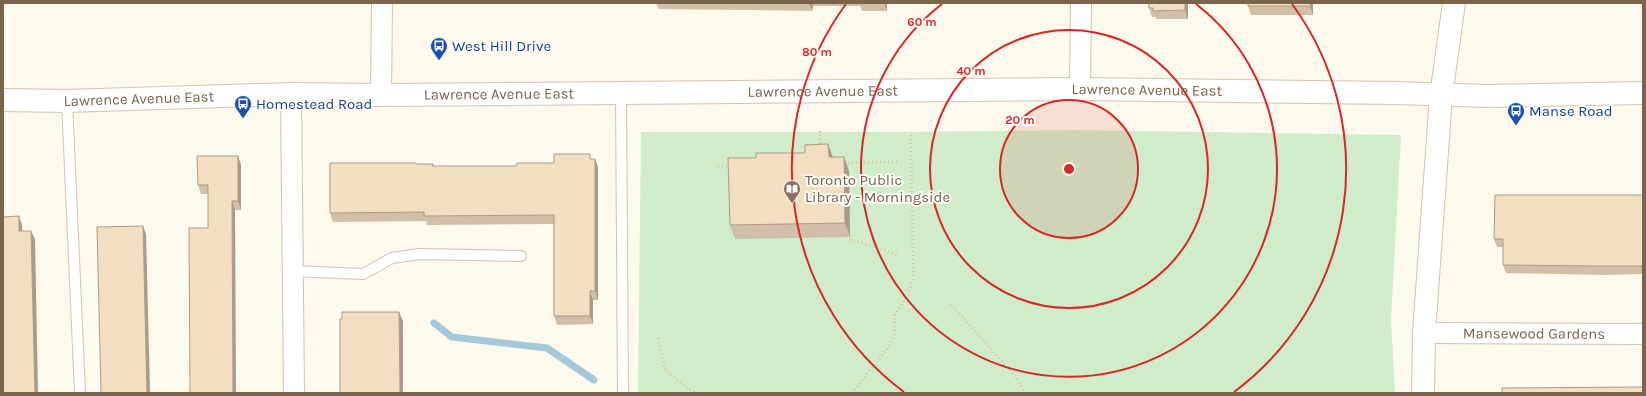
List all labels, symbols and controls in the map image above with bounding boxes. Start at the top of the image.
text: 60 m [907,15,937,29]
bus stop icon: West Hill Drive [429,36,449,61]
place label: West Hill Drive [452,37,551,55]
text: 80 m [802,45,832,59]
text: 40 m [956,64,986,78]
street label: Lawrence Avenue East [1071,80,1223,100]
street label: Lawrence Avenue East [747,82,899,101]
street label: Lawrence Avenue East [424,84,575,104]
street label: Lawrence Avenue East [63,87,215,110]
bus stop icon: Homestead Road [233,94,253,119]
place label: Homestead Road [256,95,372,113]
bus stop icon: Manse Road [1506,101,1526,126]
place label: Manse Road [1529,102,1613,120]
text: 20 m [1005,113,1035,127]
centre of rings [1062,162,1076,176]
place label: Toronto Public Library - Morningside [805,171,950,206]
library icon: Toronto Public Library - Morningside [782,179,802,204]
street label: Mansewood Gardens [1463,324,1605,343]

